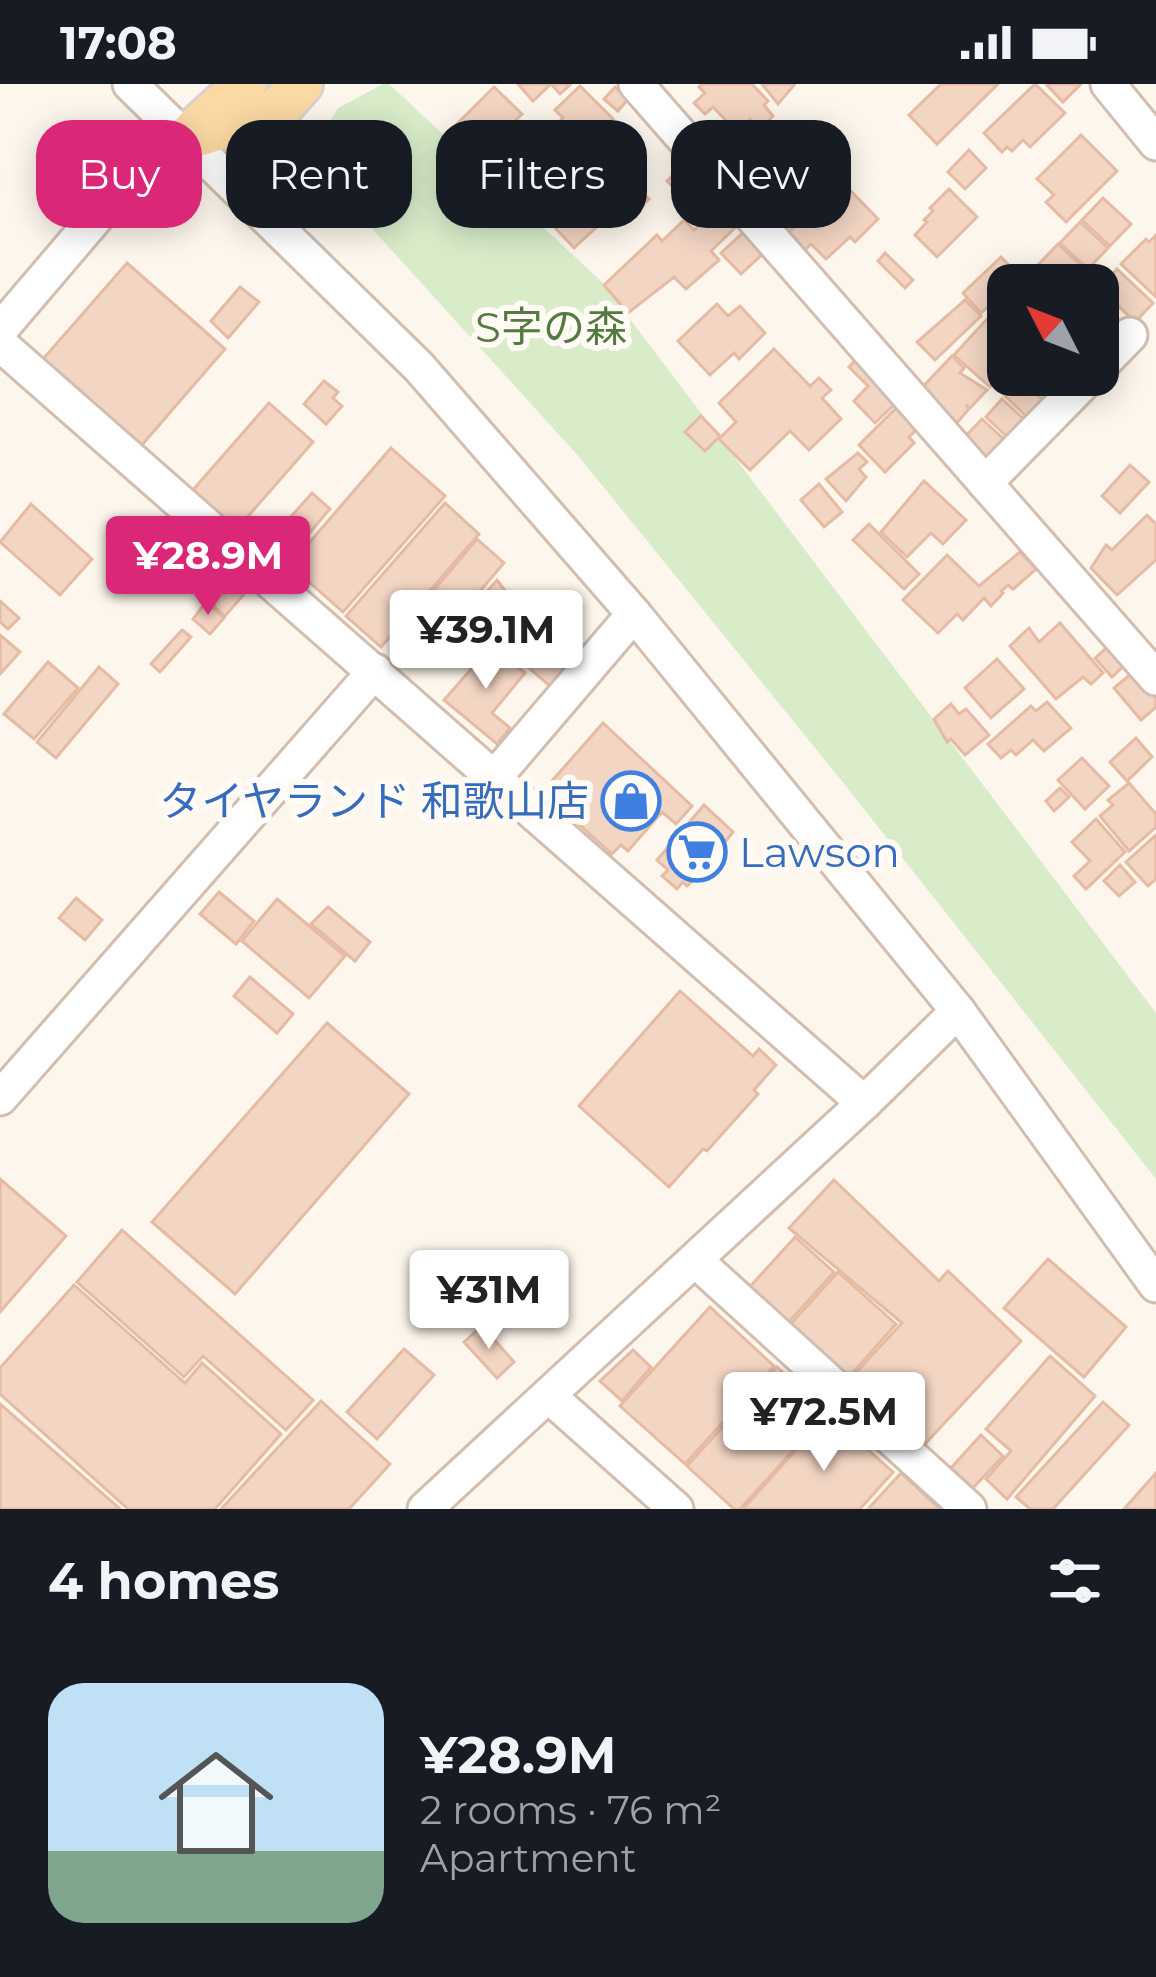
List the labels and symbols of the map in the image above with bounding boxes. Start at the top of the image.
north arrow [987,264,1119,396]
park label: S字の森 [475,301,627,353]
pin: ¥28.9M [110,516,306,618]
pin: ¥39.1M [388,590,584,692]
shop icon: タイヤランド 和歌山店 [600,770,662,832]
place label: タイヤランド 和歌山店 [159,775,589,827]
supermarket icon: Lawson [666,821,728,883]
place label: Lawson [739,826,900,878]
pin: ¥31M [418,1250,560,1352]
pin: ¥72.5M [726,1372,922,1474]

